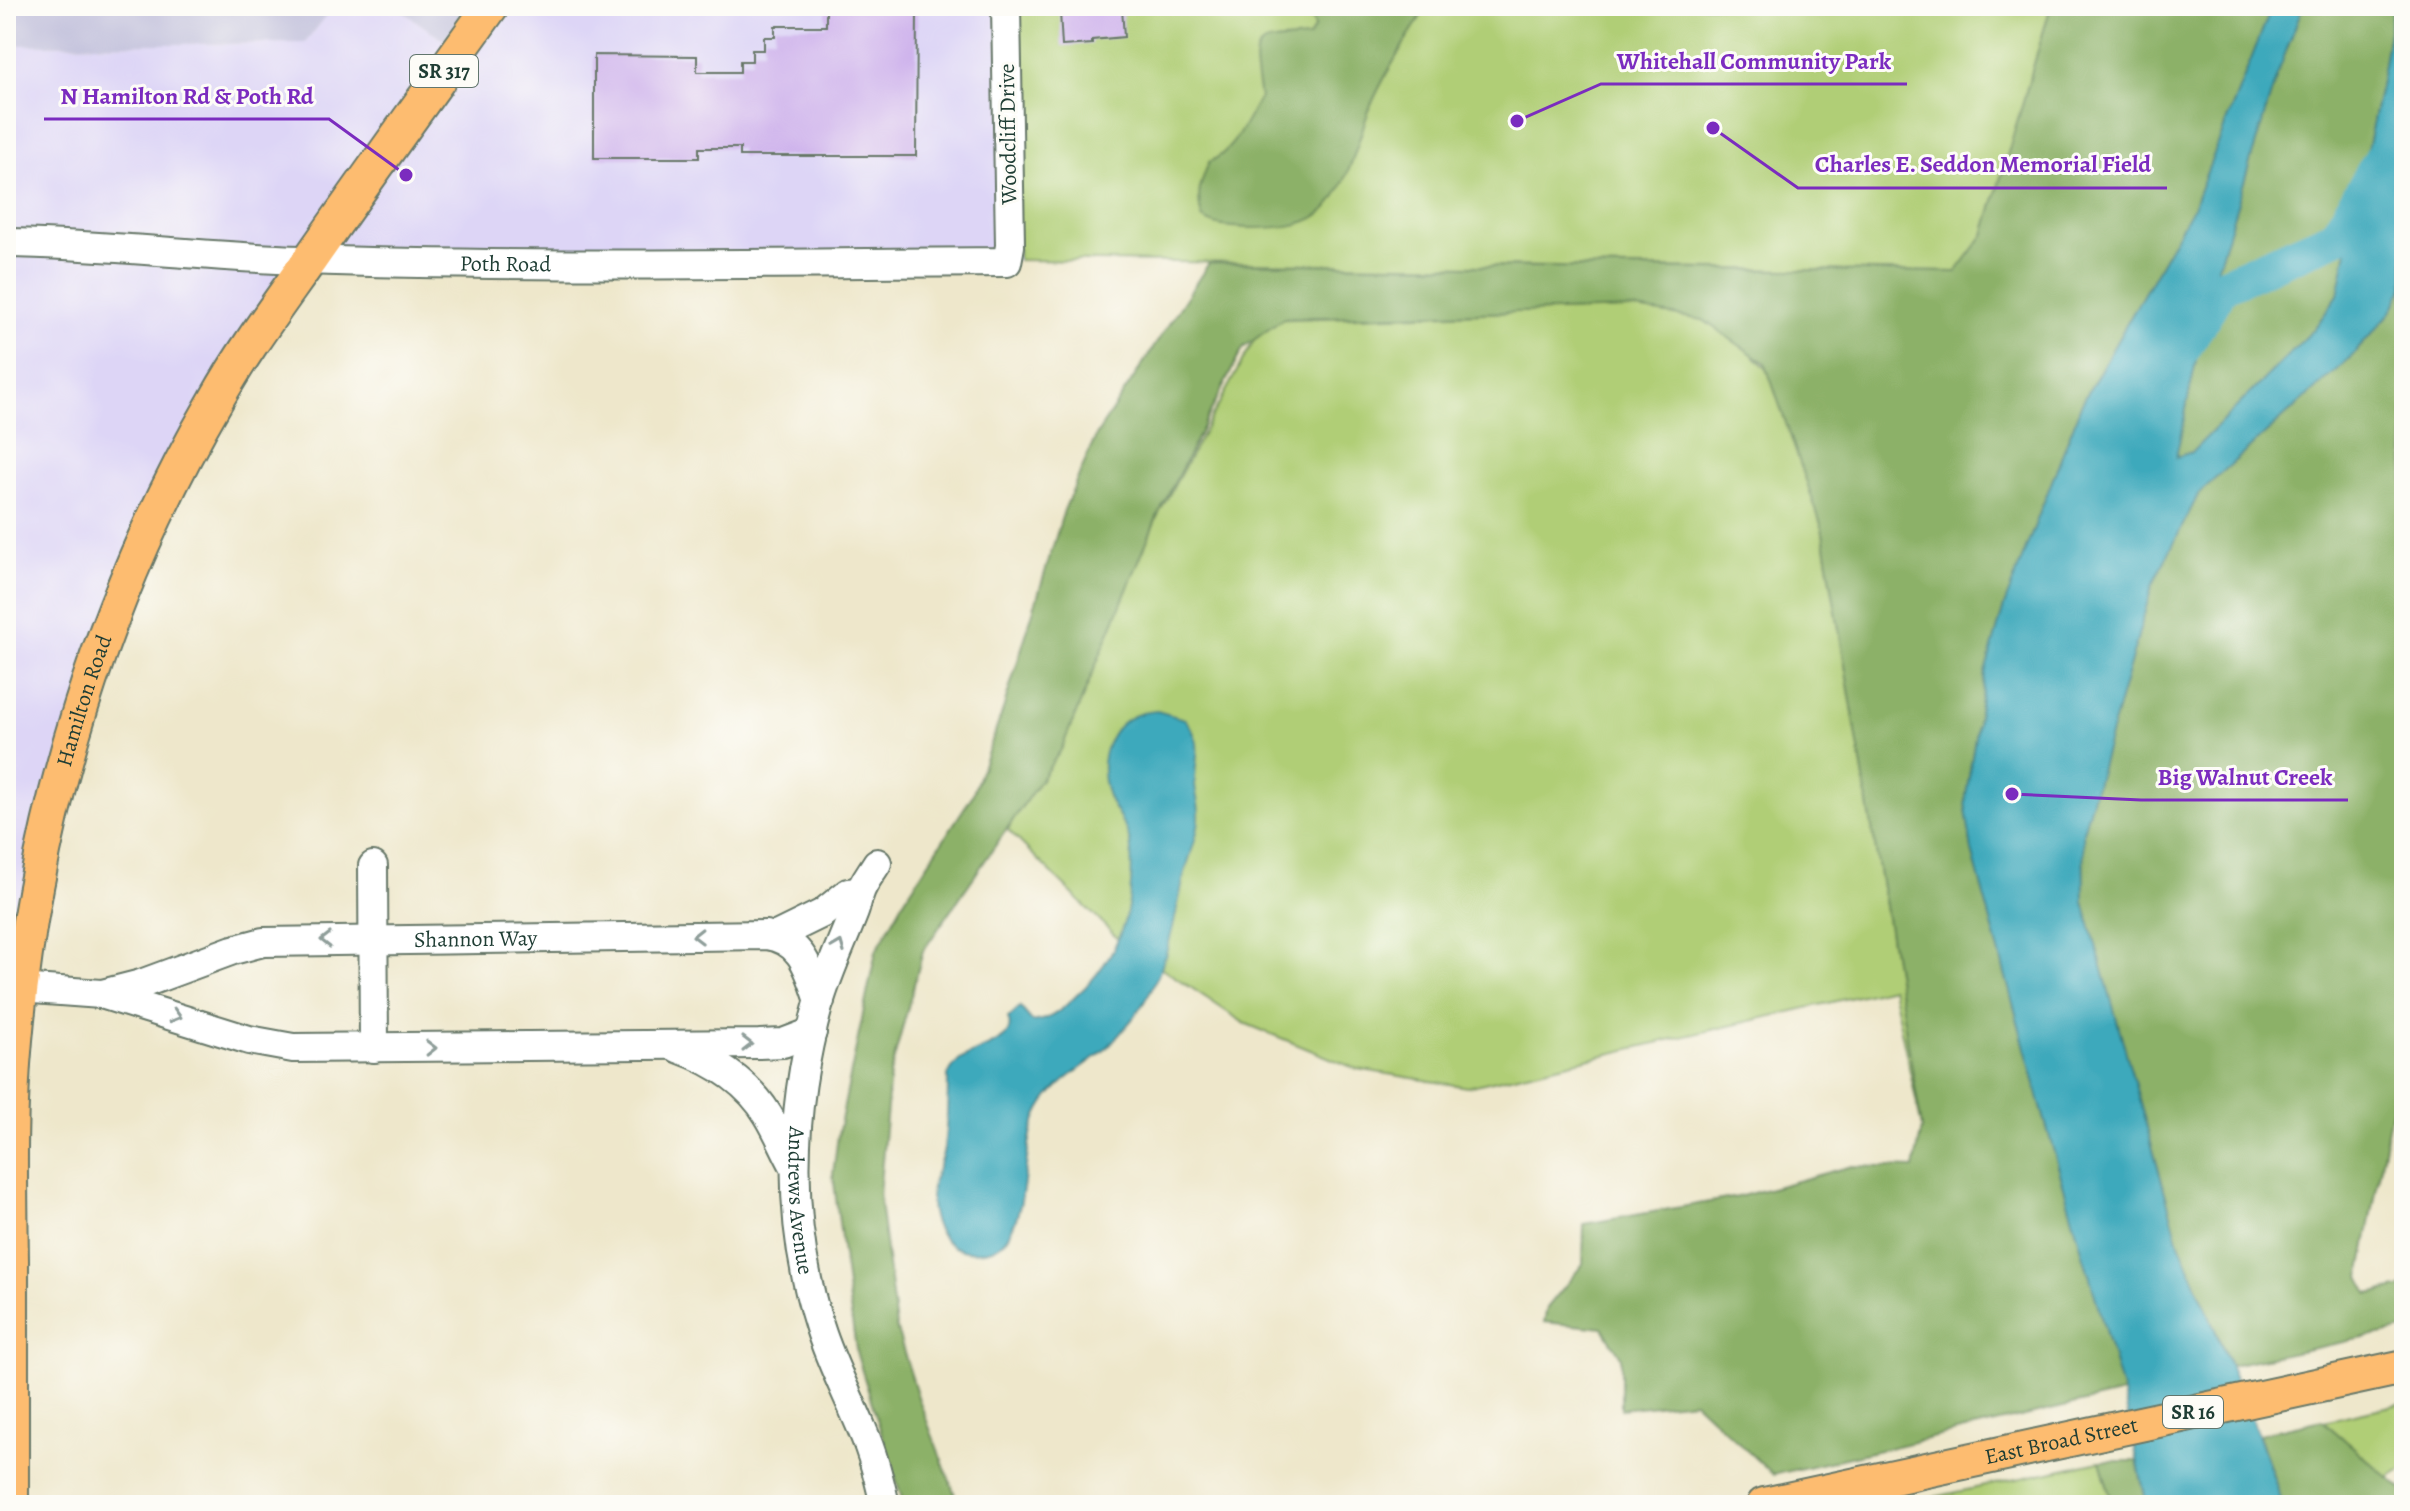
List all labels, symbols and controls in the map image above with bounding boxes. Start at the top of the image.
callout: Whitehall Community Park [1601,36,1907,84]
text: Whitehall Community Park [1616,45,1892,77]
road number: SR 317 [410,55,478,87]
street label: Woodcliff Drive [992,63,1024,206]
callout: N Hamilton Rd & Poth Rd [44,71,329,119]
text: N Hamilton Rd & Poth Rd [60,80,314,112]
callout: Charles E. Seddon Memorial Field [1798,140,2167,188]
text: Charles E. Seddon Memorial Field [1815,148,2151,180]
street label: Poth Road [460,249,551,279]
street label: Hamilton Road [49,631,119,770]
callout: Big Walnut Creek [2141,752,2348,800]
text: Big Walnut Creek [2158,761,2333,793]
street label: Shannon Way [414,923,538,955]
one-way arrow [691,927,704,945]
one-way arrow [319,932,332,949]
one-way arrow [830,940,846,954]
one-way arrow [168,1007,182,1023]
one-way arrow [741,1035,754,1053]
one-way arrow [425,1039,438,1057]
street label: Andrews Avenue [780,1125,821,1277]
road number: SR 16 [2163,1396,2223,1428]
street label: East Broad Street [1982,1410,2141,1472]

